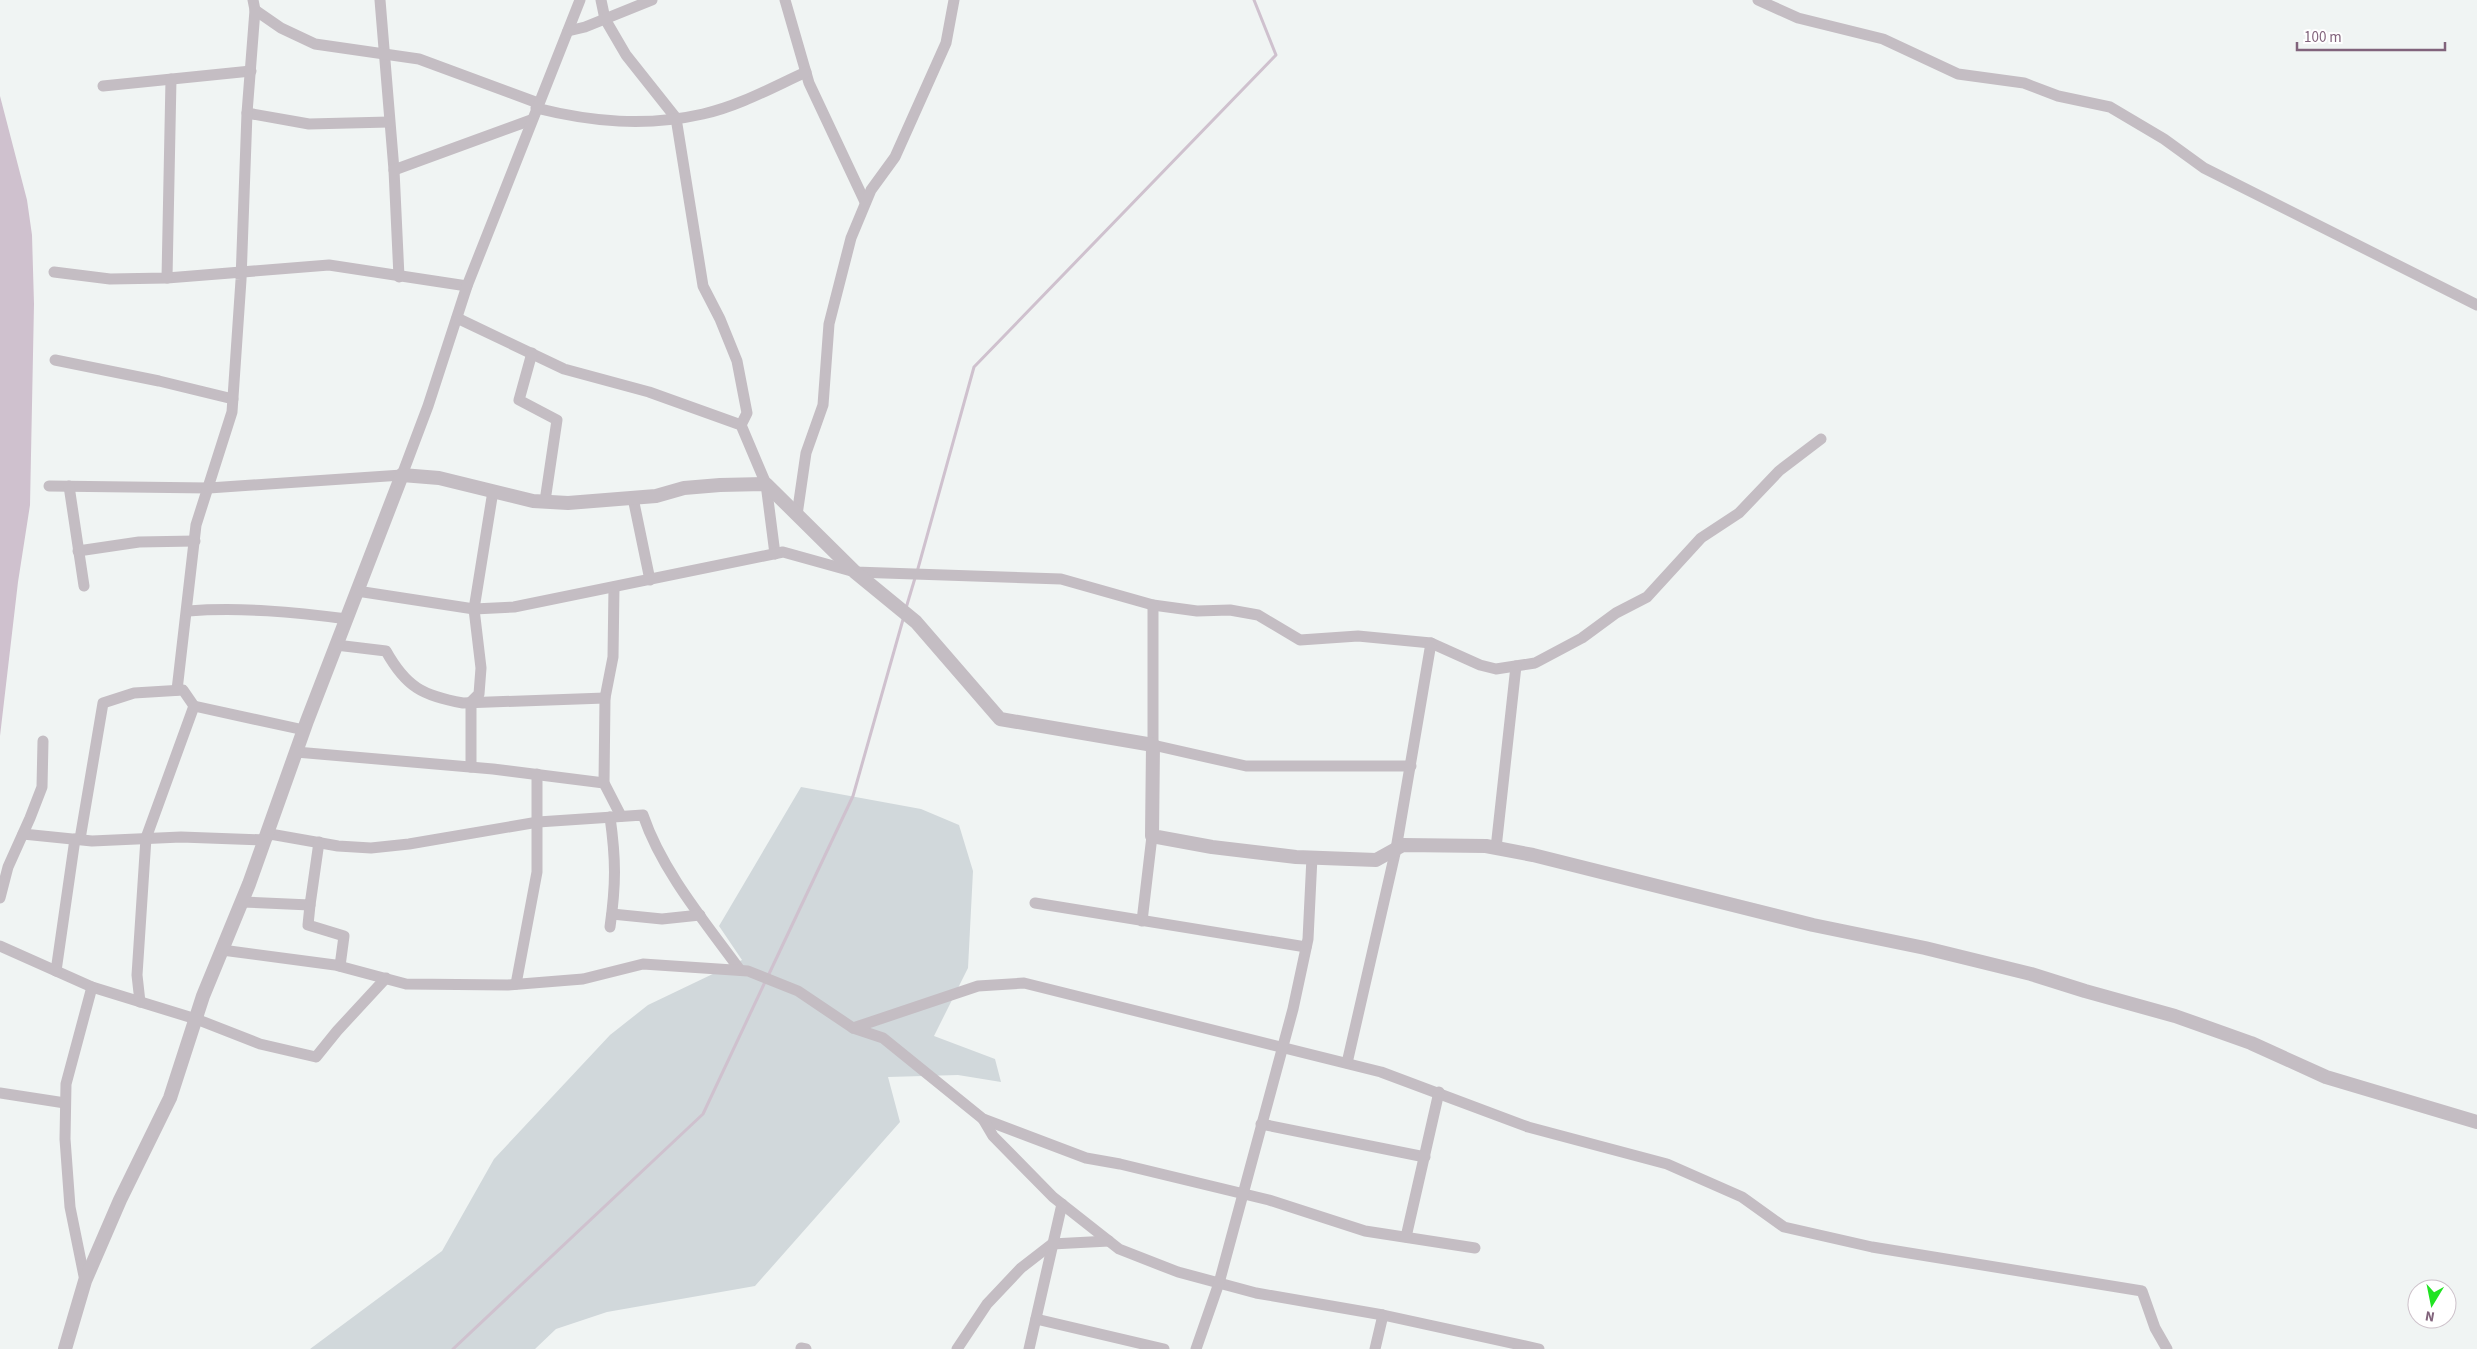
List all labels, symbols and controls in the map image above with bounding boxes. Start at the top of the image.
scale bar [2297,20,2444,52]
text: 100 m [2304,27,2342,48]
north arrow [2407,1279,2457,1329]
text: N [2424,1305,2436,1326]

